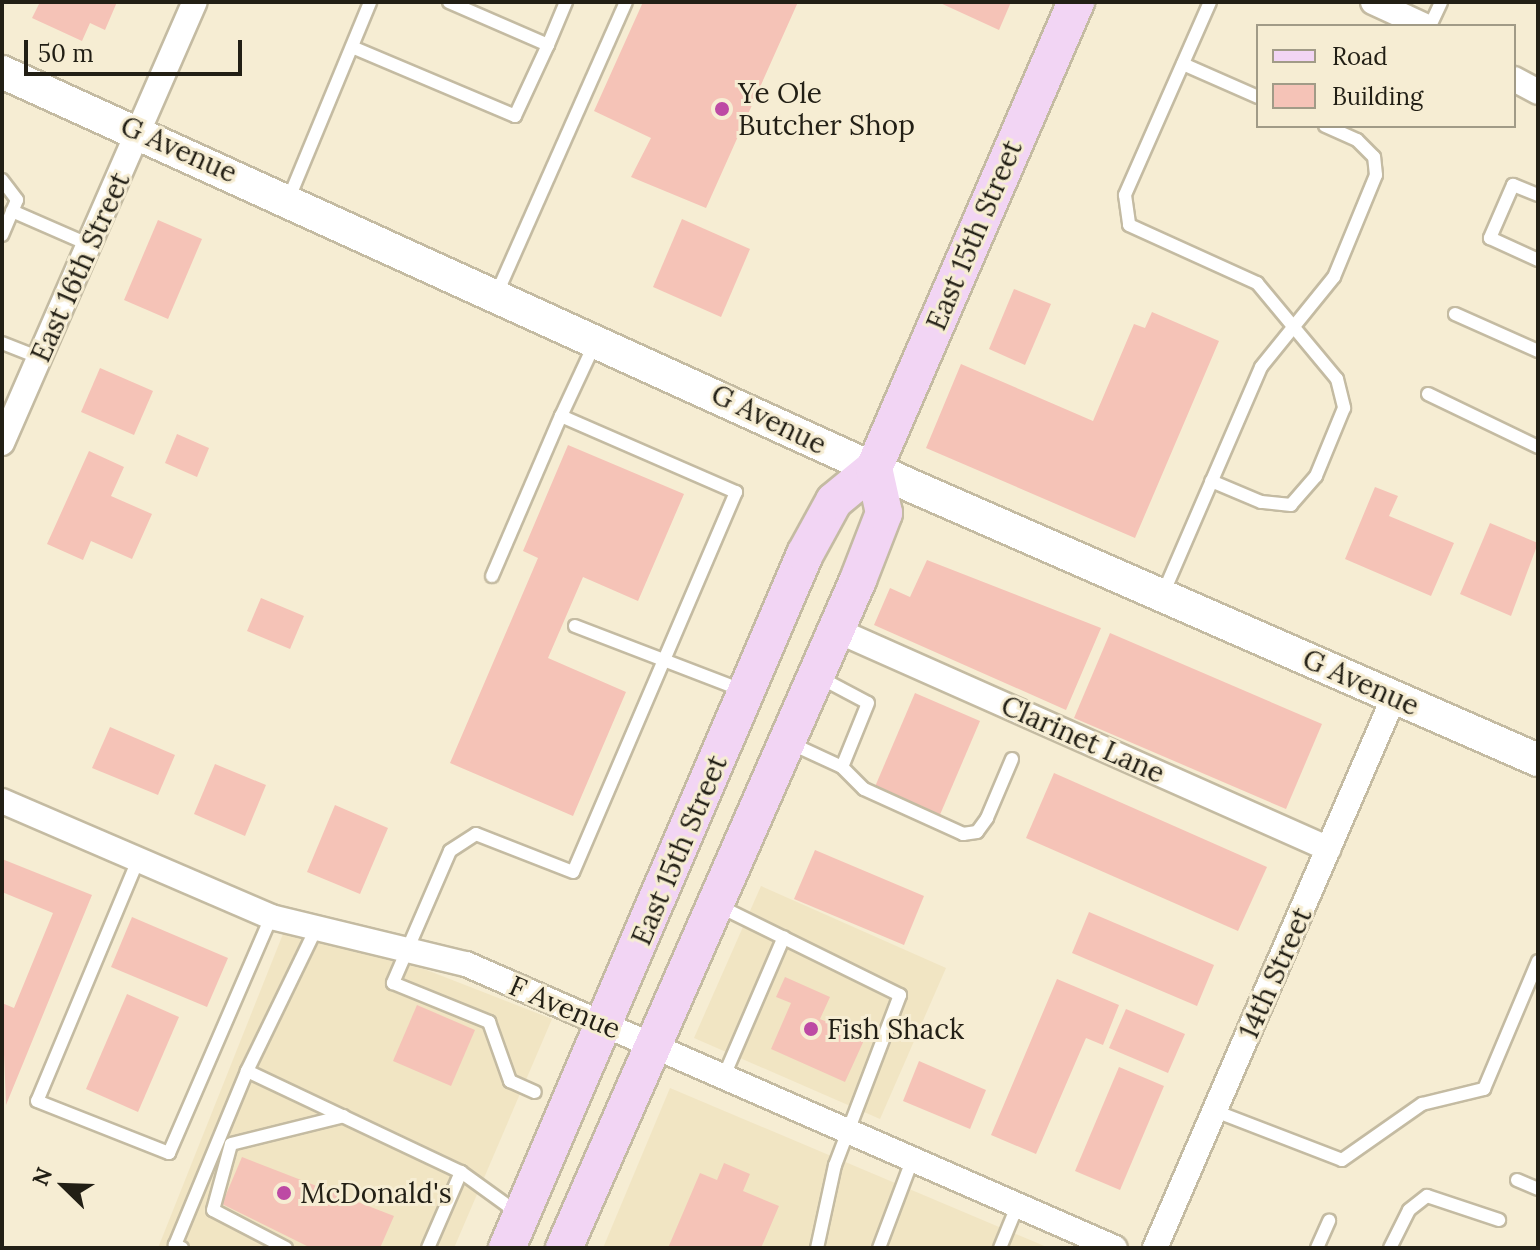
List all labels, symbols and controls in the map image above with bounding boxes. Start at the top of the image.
scale bar [28,24,246,74]
legend [1256,24,1516,128]
text: 50 m [38,38,94,69]
text: Road [1332,41,1388,72]
place label: Ye Ole Butcher Shop [738,76,915,142]
text: Building [1332,81,1423,112]
marker: Ye Ole Butcher Shop [713,100,731,118]
street label: G Avenue [116,108,242,190]
street label: East 15th Street [919,135,1029,335]
street label: East 16th Street [23,167,137,367]
street label: G Avenue [706,377,832,461]
street label: G Avenue [1298,641,1424,723]
street label: Clarinet Lane [996,688,1170,790]
street label: East 15th Street [624,750,734,950]
street label: 14th Street [1231,902,1319,1044]
street label: F Avenue [504,969,626,1045]
place label: Fish Shack [827,1012,964,1046]
marker: Fish Shack [802,1020,820,1038]
north arrow [24,1146,104,1226]
text: N [26,1163,58,1190]
place label: McDonald's [300,1176,452,1210]
marker: McDonald's [275,1184,293,1202]

